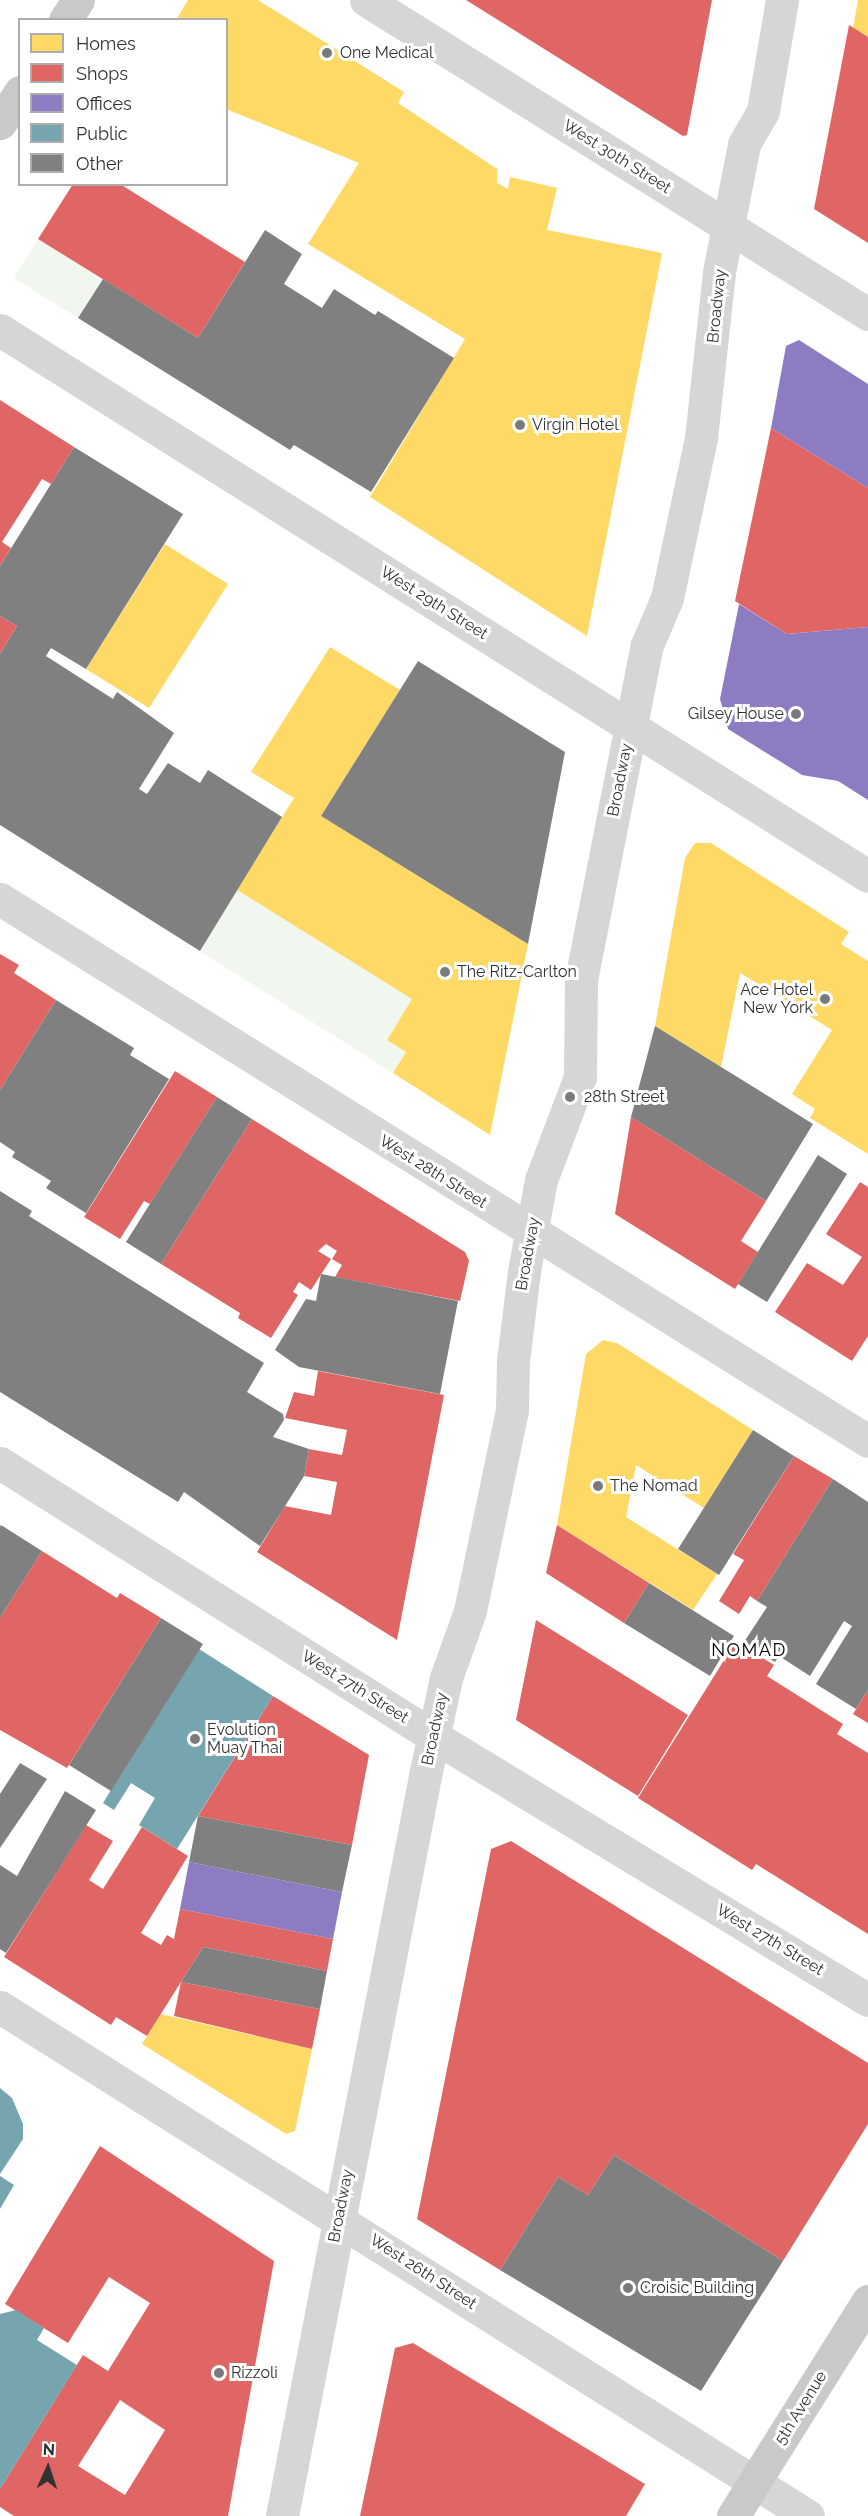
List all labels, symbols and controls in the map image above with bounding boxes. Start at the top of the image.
legend [18,18,228,186]
text: Homes [76,33,136,54]
place label: One Medical [340,43,433,63]
marker: One Medical [318,44,336,62]
text: Shops [76,63,128,84]
text: Offices [76,93,132,114]
street label: West 30th Street [559,116,675,198]
text: Public [76,123,128,144]
text: Other [76,153,123,174]
street label: Broadway [704,268,730,344]
place label: Virgin Hotel [532,415,619,435]
marker: Virgin Hotel [513,418,527,432]
street label: West 29th Street [377,562,491,644]
place label: Gilsey House [687,704,784,724]
marker: Gilsey House [789,707,803,721]
street label: Broadway [604,742,636,818]
place label: The Ritz-Carlton [457,962,577,982]
marker: The Ritz-Carlton [438,965,452,979]
place label: Ace Hotel New York [740,980,813,1018]
marker: Ace Hotel New York [818,992,832,1006]
place label: 28th Street [584,1087,665,1107]
marker: 28th Street [561,1088,579,1106]
street label: West 28th Street [376,1131,490,1213]
street label: Broadway [512,1216,544,1292]
place label: The Nomad [610,1476,698,1496]
marker: The Nomad [591,1479,605,1493]
district label: NOMAD [711,1639,787,1661]
street label: West 27th Street [298,1646,412,1728]
street label: Broadway [418,1691,452,1767]
place label: Evolution Muay Thai [207,1720,283,1758]
marker: Evolution Muay Thai [188,1732,202,1746]
street label: West 27th Street [713,1900,827,1980]
street label: Broadway [325,2168,357,2244]
street label: West 26th Street [366,2230,480,2314]
place label: Croisic Building [640,2278,754,2298]
marker: Croisic Building [621,2281,635,2295]
place label: Rizzoli [231,2363,278,2383]
marker: Rizzoli [212,2366,226,2380]
street label: 5th Avenue [771,2367,831,2449]
north arrow [18,2438,78,2498]
text: N [42,2440,56,2459]

